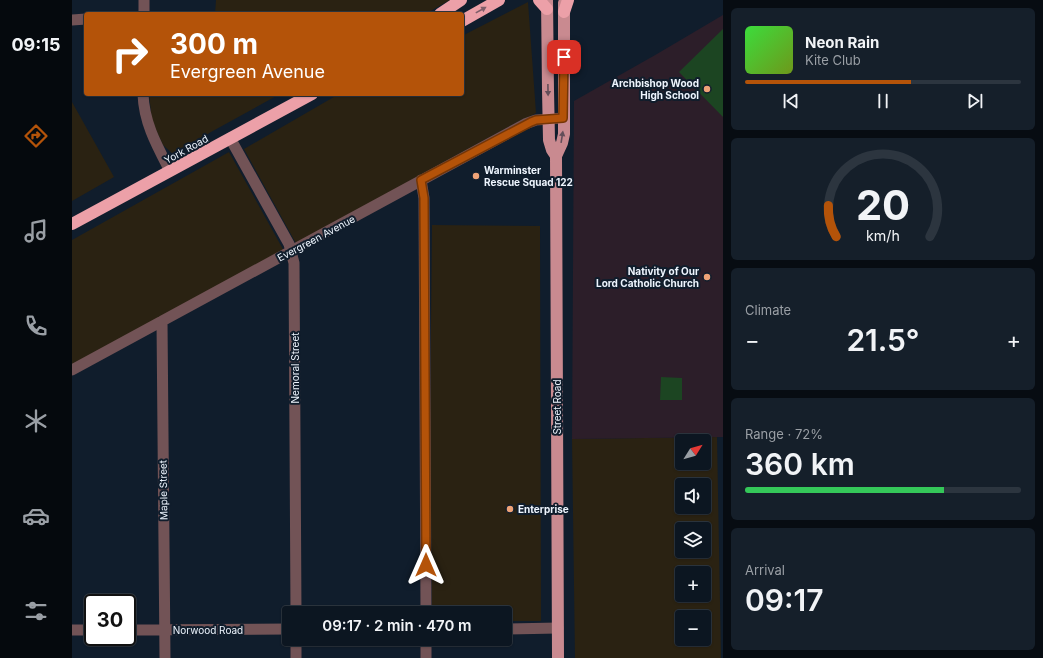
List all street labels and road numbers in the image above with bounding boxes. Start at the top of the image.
street label: York Road [162,132,210,166]
street label: Evergreen Avenue [275,212,357,264]
street label: Nemoral Street [289,332,301,403]
street label: Street Road [551,379,563,435]
street label: Maple Street [156,459,170,520]
street label: Norwood Road [173,624,243,636]

